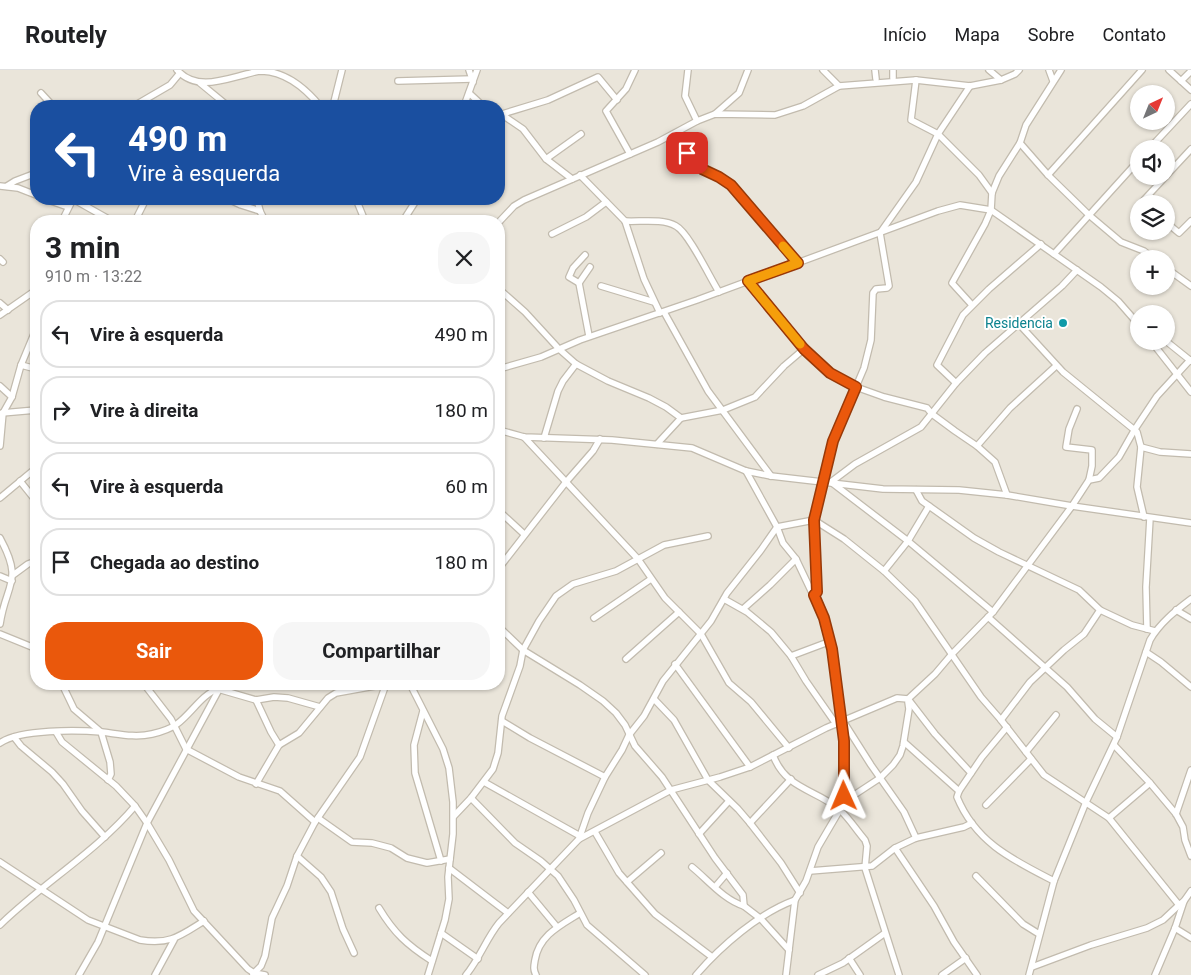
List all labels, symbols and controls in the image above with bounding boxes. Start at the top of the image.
text: Routely [25,21,107,49]
text: Início [883,24,926,45]
text: Mapa [954,24,1000,45]
text: Sobre [1028,24,1074,45]
text: Contato [1102,24,1166,45]
north arrow [1130,85,1175,130]
map controls [1130,85,1175,350]
text: 490 m [128,119,227,160]
icon: left [45,120,110,185]
pin [666,132,708,174]
icon: arrive [673,139,701,167]
button: sound [1130,140,1175,185]
text: Vire à esquerda [128,161,280,186]
button: layers [1130,195,1175,240]
text: 3 min [45,230,120,265]
button: close [438,232,490,284]
button: + [1130,250,1175,295]
text: 910 m · 13:22 [45,267,142,286]
button: − [1130,305,1175,350]
place label: Residencia [985,315,1053,331]
marker: Residencia [1057,317,1069,329]
icon: left [47,320,75,348]
text: Vire à esquerda [90,323,223,346]
text: 490 m [435,323,488,346]
icon: right [47,396,75,424]
text: Vire à direita [90,399,199,422]
text: 180 m [435,399,488,422]
icon: left [47,472,75,500]
text: Vire à esquerda [90,475,223,498]
text: 60 m [445,475,488,498]
icon: arrive [47,548,75,576]
text: Chegada ao destino [90,551,259,574]
text: 180 m [435,551,488,574]
button: Sair [45,622,263,680]
button: Compartilhar [273,622,490,680]
position arrow [817,769,869,821]

